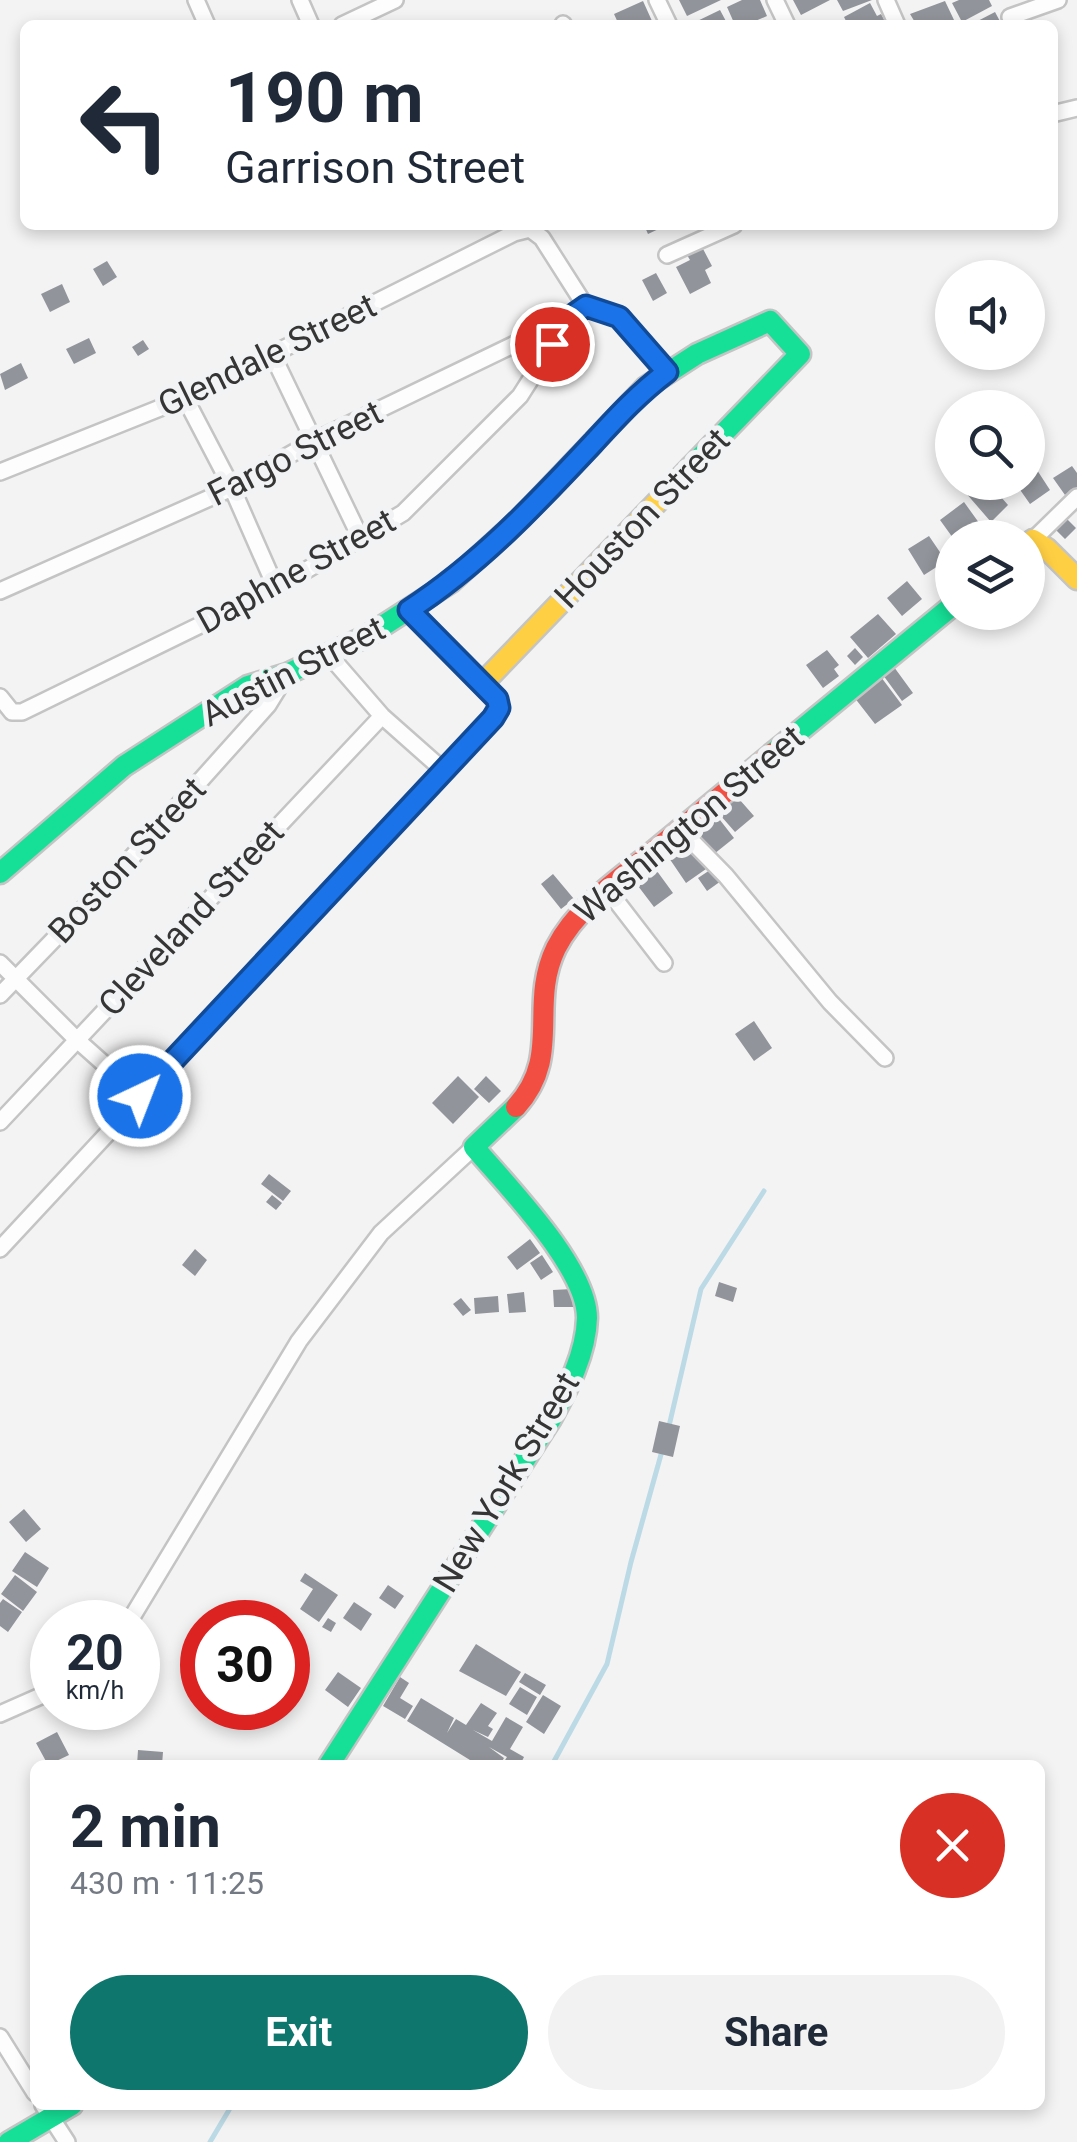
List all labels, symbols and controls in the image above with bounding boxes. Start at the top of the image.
text: 190 m [225,57,424,139]
icon: left [60,60,190,190]
text: Garrison Street [225,141,525,194]
map controls [935,260,1045,630]
button: sound [935,260,1045,370]
street label: Glendale Street [152,285,383,426]
pin [510,302,595,387]
icon: arrive [525,317,580,372]
button: search [935,390,1045,500]
street label: Fargo Street [201,392,389,515]
street label: Houston Street [546,420,738,617]
street label: Daphne Street [190,500,402,643]
button: layers [935,520,1045,630]
street label: Austin Street [195,608,392,735]
street label: Washington Street [567,717,812,932]
street label: Boston Street [40,769,214,952]
street label: Cleveland Street [90,812,292,1025]
position arrow [88,1044,192,1148]
street label: New York Street [425,1365,588,1600]
speed limit sign: 30 [180,1600,310,1730]
text: 20 [66,1624,124,1682]
text: km/h [66,1676,124,1705]
text: 2 min [70,1791,221,1862]
button: close [900,1793,1005,1898]
text: 430 m · 11:25 [70,1864,264,1902]
button: Exit [70,1975,528,2090]
button: Share [548,1975,1005,2090]

